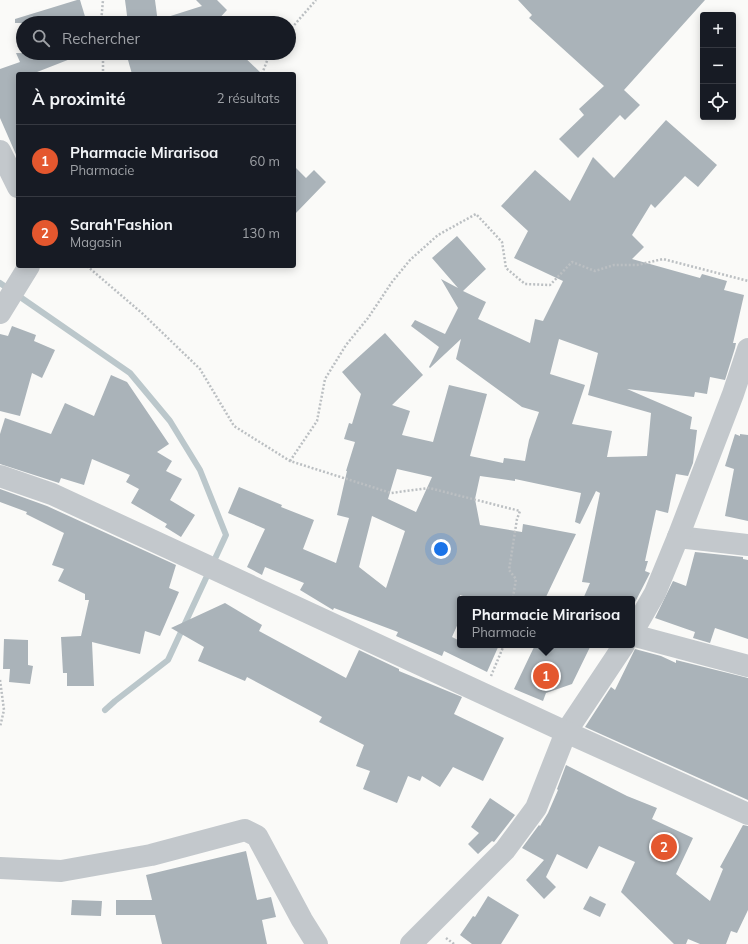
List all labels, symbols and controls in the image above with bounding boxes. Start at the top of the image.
map controls [700,12,736,120]
button: + [700,12,736,48]
search box [16,16,296,60]
icon: search [30,27,52,49]
text: Rechercher [62,29,140,48]
button: − [700,48,736,84]
button: locate [700,84,736,120]
text: À proximité [32,88,126,109]
text: 2 résultats [217,90,280,106]
text: Pharmacie Mirarisoa [70,143,218,162]
text: 1 [41,153,49,169]
text: 60 m [250,153,280,169]
text: Pharmacie [70,162,134,178]
text: Sarah'Fashion [70,215,173,234]
text: 2 [41,225,49,241]
text: 130 m [242,225,280,241]
text: Magasin [70,234,122,250]
your location [431,539,451,559]
popup [457,596,635,648]
text: Pharmacie Mirarisoa [472,605,620,624]
text: Pharmacie [472,624,536,640]
pin: 1 [533,661,559,691]
pin: 2 [651,832,677,862]

